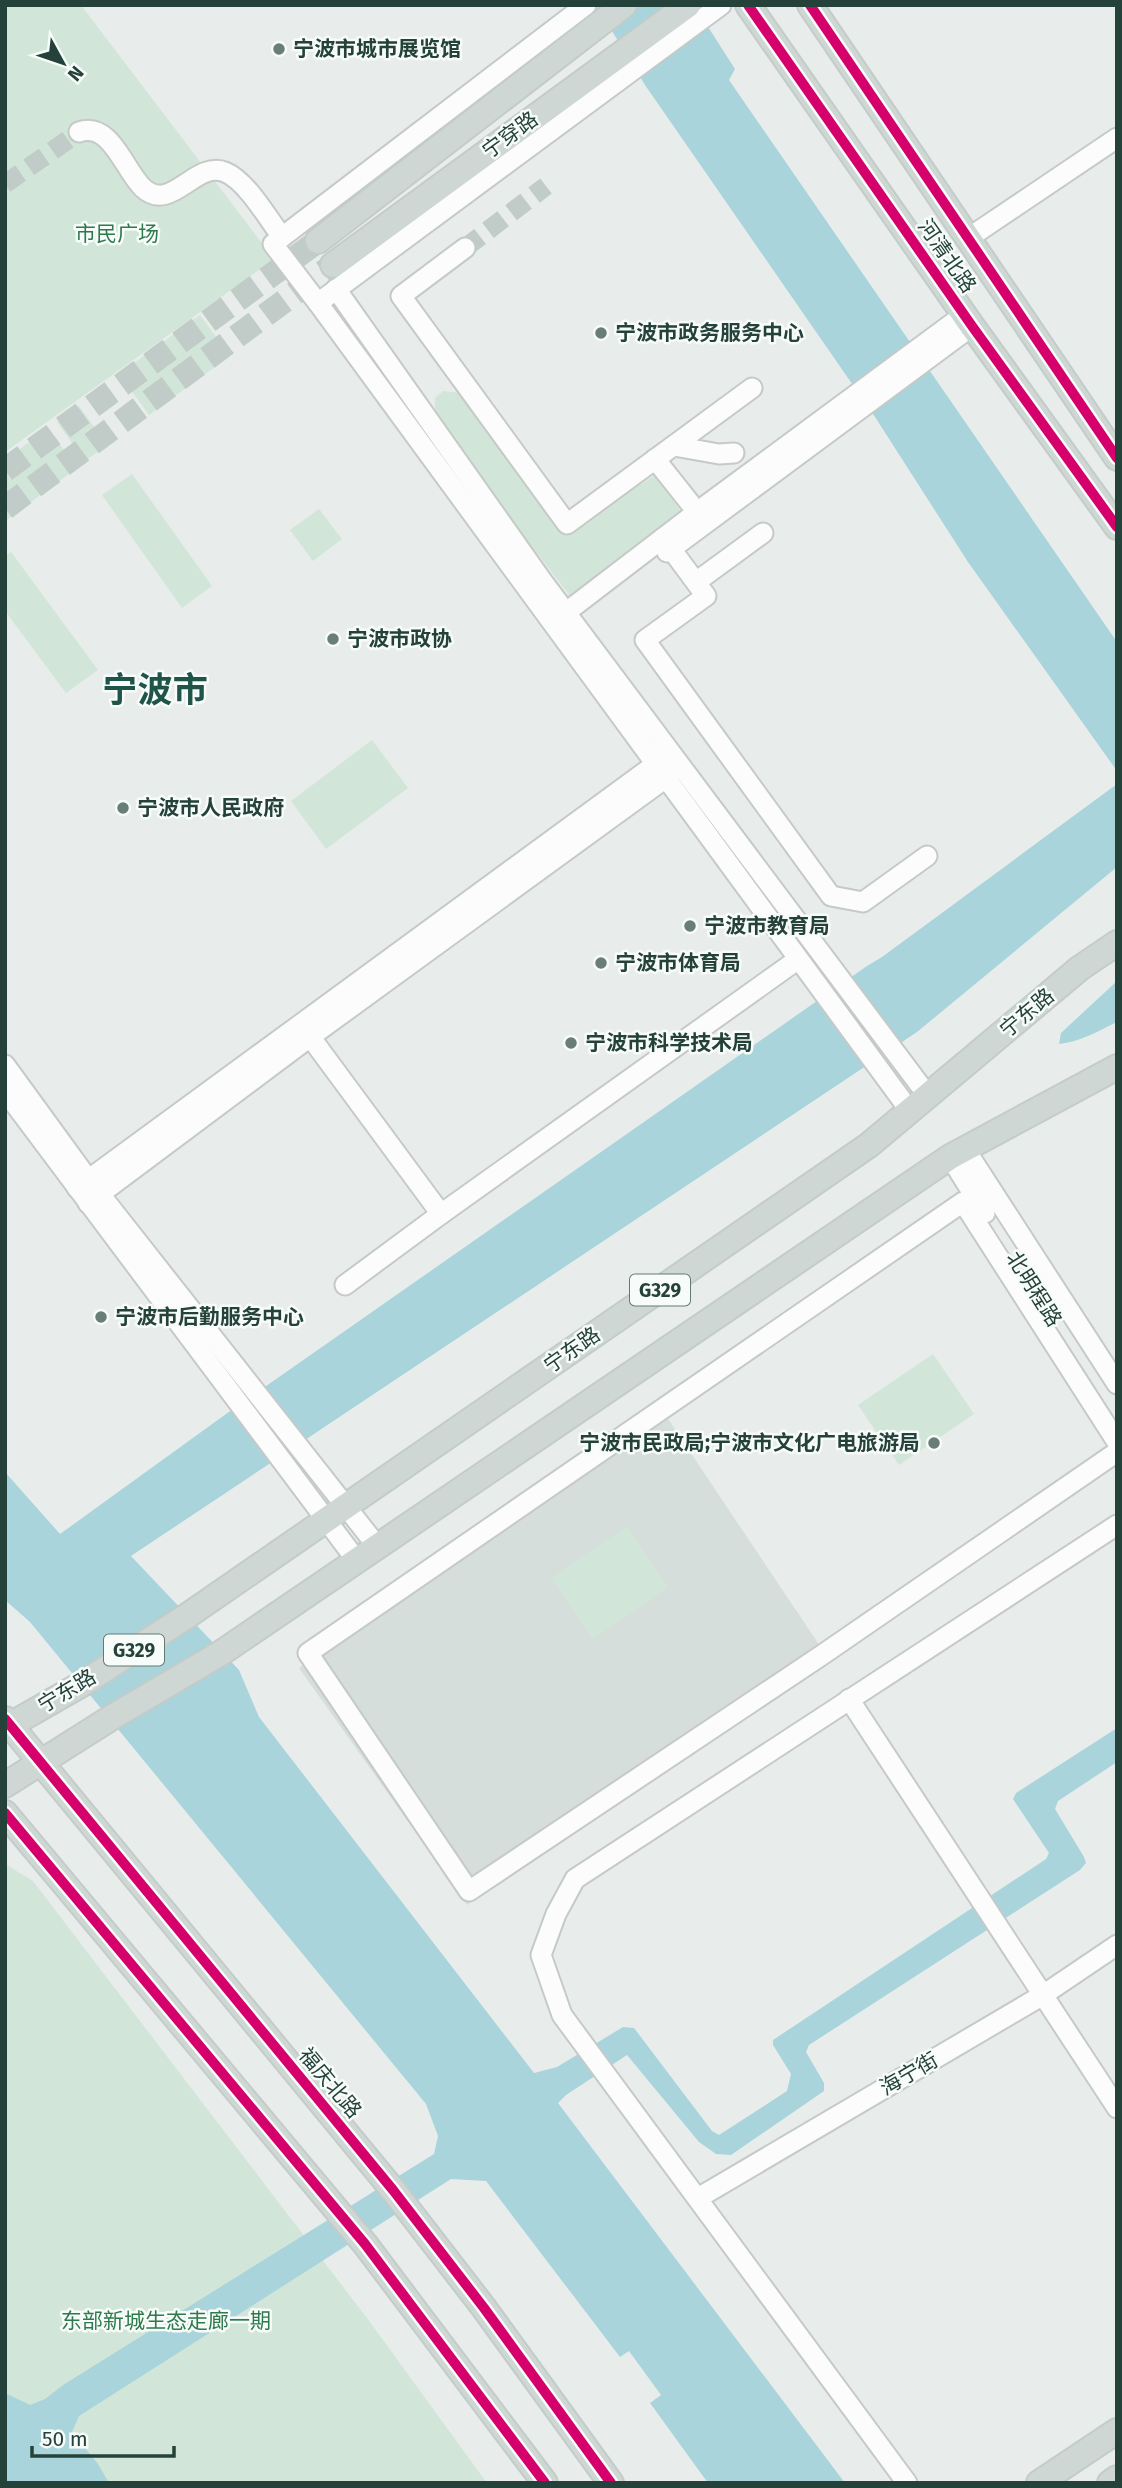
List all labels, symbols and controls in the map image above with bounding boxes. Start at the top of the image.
north arrow [28,28,98,98]
place label: 宁波市城市展览馆 [293,36,461,62]
marker: 宁波市城市展览馆 [271,41,287,57]
text: N [63,61,89,86]
street label: 宁穿路 [477,106,543,164]
street label: 河清北路 [912,214,982,298]
park label: 市民广场 [75,221,159,247]
place label: 宁波市政务服务中心 [615,320,804,346]
marker: 宁波市政务服务中心 [593,325,609,341]
place label: 宁波市政协 [347,626,452,652]
marker: 宁波市政协 [325,631,341,647]
district label: 宁波市 [102,669,208,711]
place label: 宁波市人民政府 [137,795,284,821]
marker: 宁波市人民政府 [115,800,131,816]
place label: 宁波市教育局 [704,913,830,939]
marker: 宁波市教育局 [682,918,698,934]
place label: 宁波市体育局 [615,950,741,976]
marker: 宁波市体育局 [593,955,609,971]
street label: 宁东路 [995,983,1059,1043]
place label: 宁波市科学技术局 [585,1030,753,1056]
marker: 宁波市科学技术局 [563,1035,579,1051]
street label: 北明程路 [1001,1246,1067,1332]
road number: G329 [630,1274,690,1306]
place label: 宁波市后勤服务中心 [115,1304,304,1330]
marker: 宁波市后勤服务中心 [93,1309,109,1325]
street label: 宁东路 [539,1321,605,1379]
place label: 宁波市民政局;宁波市文化广电旅游局 [579,1430,920,1456]
marker: 宁波市民政局;宁波市文化广电旅游局 [926,1435,942,1451]
road number: G329 [104,1634,164,1666]
street label: 宁东路 [33,1664,101,1718]
street label: 福庆北路 [293,2042,367,2124]
street label: 海宁街 [875,2047,943,2101]
park label: 东部新城生态走廊一期 [61,2308,271,2334]
scale bar [32,2414,173,2458]
text: 50 m [42,2426,88,2452]

